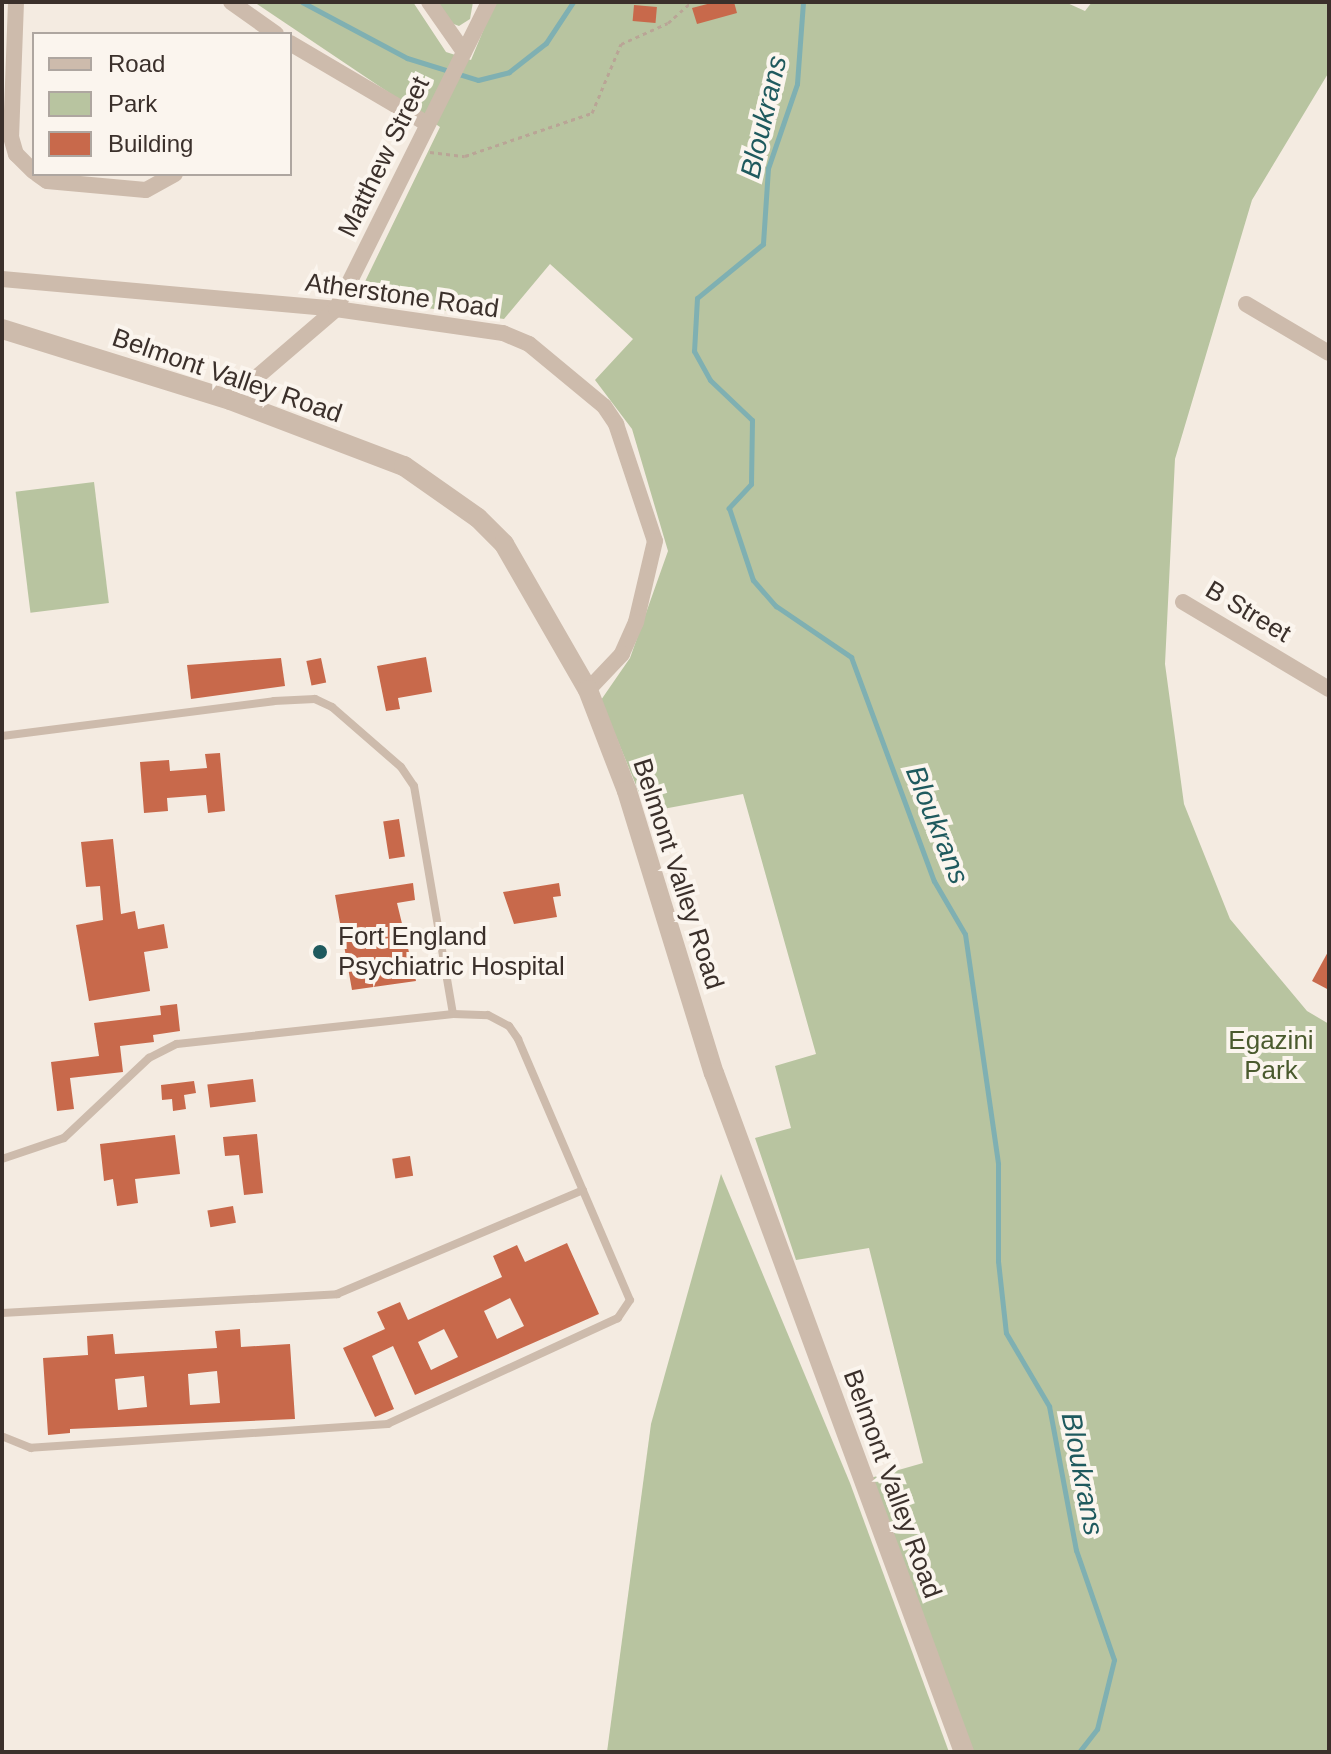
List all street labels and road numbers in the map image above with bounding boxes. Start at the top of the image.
street label: Matthew Street [332,72,436,242]
street label: Atherstone Road [303,267,501,325]
street label: Belmont Valley Road [108,322,346,430]
street label: B Street [1200,574,1296,650]
street label: Belmont Valley Road [626,755,730,993]
street label: Belmont Valley Road [836,1365,948,1603]

